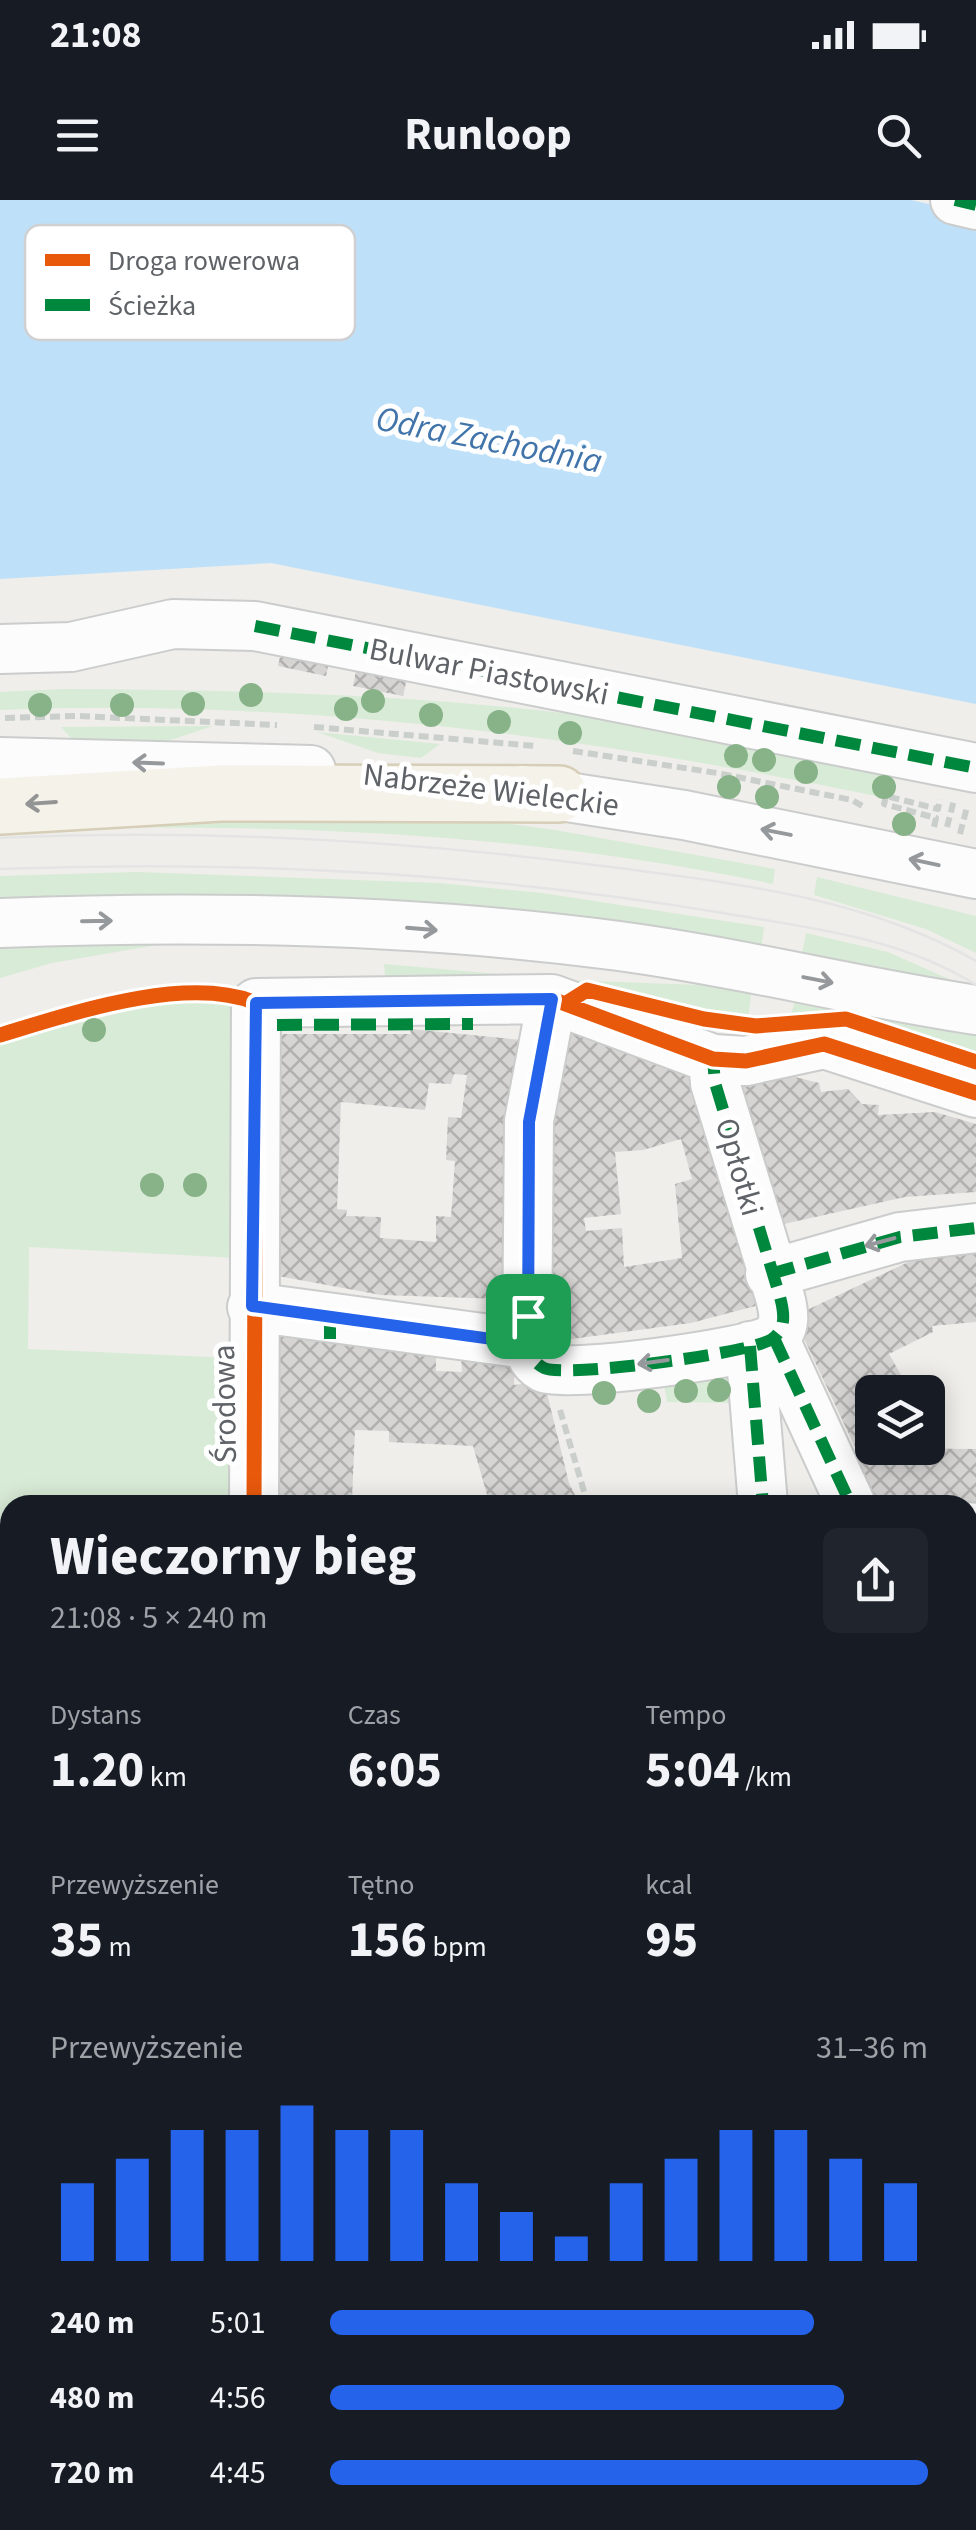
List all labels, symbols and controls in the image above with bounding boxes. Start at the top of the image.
text: 21:08 [50,8,142,62]
text: Runloop [404,103,572,167]
icon: menu [50,108,105,163]
icon: search [871,108,926,163]
legend [25,225,355,340]
text: Droga rowerowa [108,241,300,281]
text: Ścieżka [108,286,196,326]
water label: Odra Zachodnia [371,394,607,486]
street label: Bulwar Piastowski [365,626,613,718]
street label: Nabrzeże Wieleckie [360,751,622,829]
one-way arrow [132,753,164,772]
one-way arrow [26,793,58,812]
one-way arrow [761,822,793,841]
one-way arrow [909,851,941,870]
one-way arrow [80,912,113,930]
one-way arrow [406,920,438,939]
one-way arrow [801,971,833,990]
street label: Opłotki [703,1113,775,1221]
one-way arrow [865,1234,896,1253]
pin [486,1274,571,1359]
icon: arrive [501,1289,556,1344]
street label: Środowa [201,1344,249,1464]
one-way arrow [638,1353,670,1371]
map controls [855,1375,945,1465]
button: layers [855,1375,945,1465]
text: Wieczorny bieg [50,1518,416,1596]
button: share [823,1528,928,1633]
text: 21:08 · 5 × 240 m [50,1595,268,1641]
text: Dystans [50,1695,142,1735]
text: Czas [348,1695,401,1735]
text: Tempo [645,1695,726,1735]
text: 1.20 [50,1735,144,1806]
text: 6:05 [348,1735,442,1806]
text: 5:04 [645,1735,740,1806]
text: km [144,1757,187,1797]
text: /km [740,1757,792,1797]
text: Przewyższenie [50,1865,219,1905]
text: Tętno [348,1865,414,1905]
text: kcal [645,1865,692,1905]
text: 35 [50,1905,103,1976]
text: 156 [348,1905,427,1976]
text: 95 [645,1905,698,1976]
text: m [103,1927,132,1967]
text: bpm [427,1927,487,1967]
text: Przewyższenie [50,2025,243,2071]
text: 31–36 m [816,2025,928,2071]
text: 240 m [50,2300,135,2346]
text: 5:01 [210,2300,266,2346]
text: 480 m [50,2375,135,2421]
text: 4:56 [210,2375,266,2421]
text: 720 m [50,2450,135,2496]
text: 4:45 [210,2450,266,2496]

